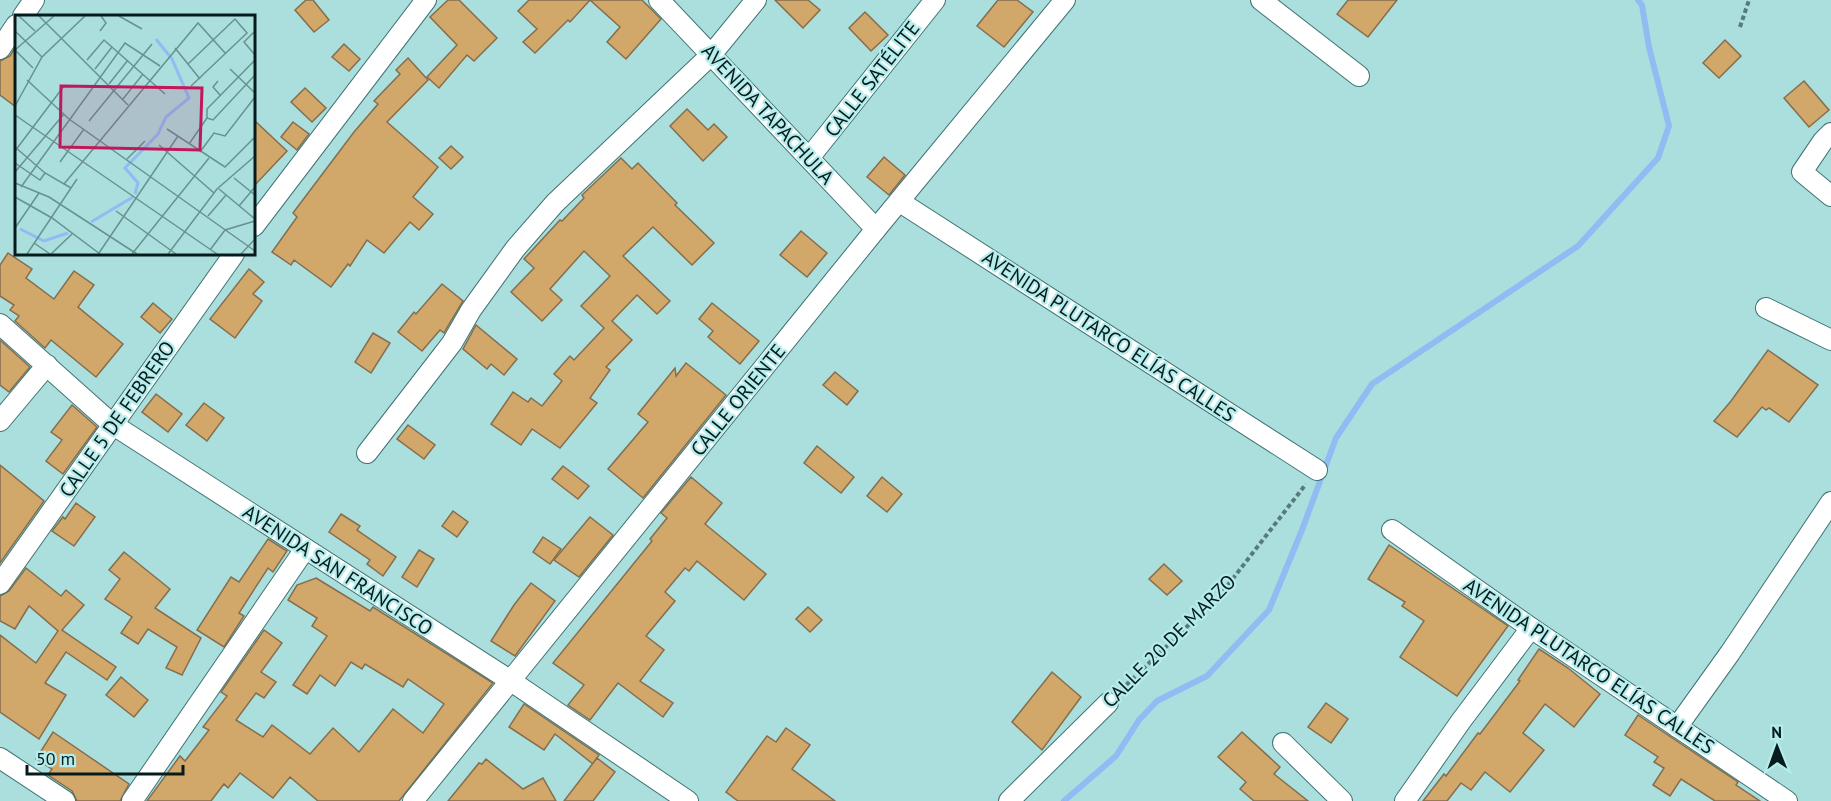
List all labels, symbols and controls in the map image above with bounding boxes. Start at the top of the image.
inset map [15,15,255,255]
street label: CALLE SATÉLITE [819,16,925,142]
street label: AVENIDA TAPACHULA [696,38,840,190]
street label: AVENIDA PLUTARCO ELÍAS CALLES [977,244,1241,428]
street label: CALLE 5 DE FEBRERO [53,336,181,502]
street label: CALLE ORIENTE [685,339,791,461]
street label: AVENIDA SAN FRANCISCO [238,499,438,641]
street label: CALLE 20 DE MARZO [1097,569,1241,713]
street label: AVENIDA PLUTARCO ELÍAS CALLES [1459,572,1719,760]
north arrow [1747,717,1807,777]
text: N [1771,722,1782,742]
scale bar [27,738,183,776]
text: 50 m [36,747,75,770]

